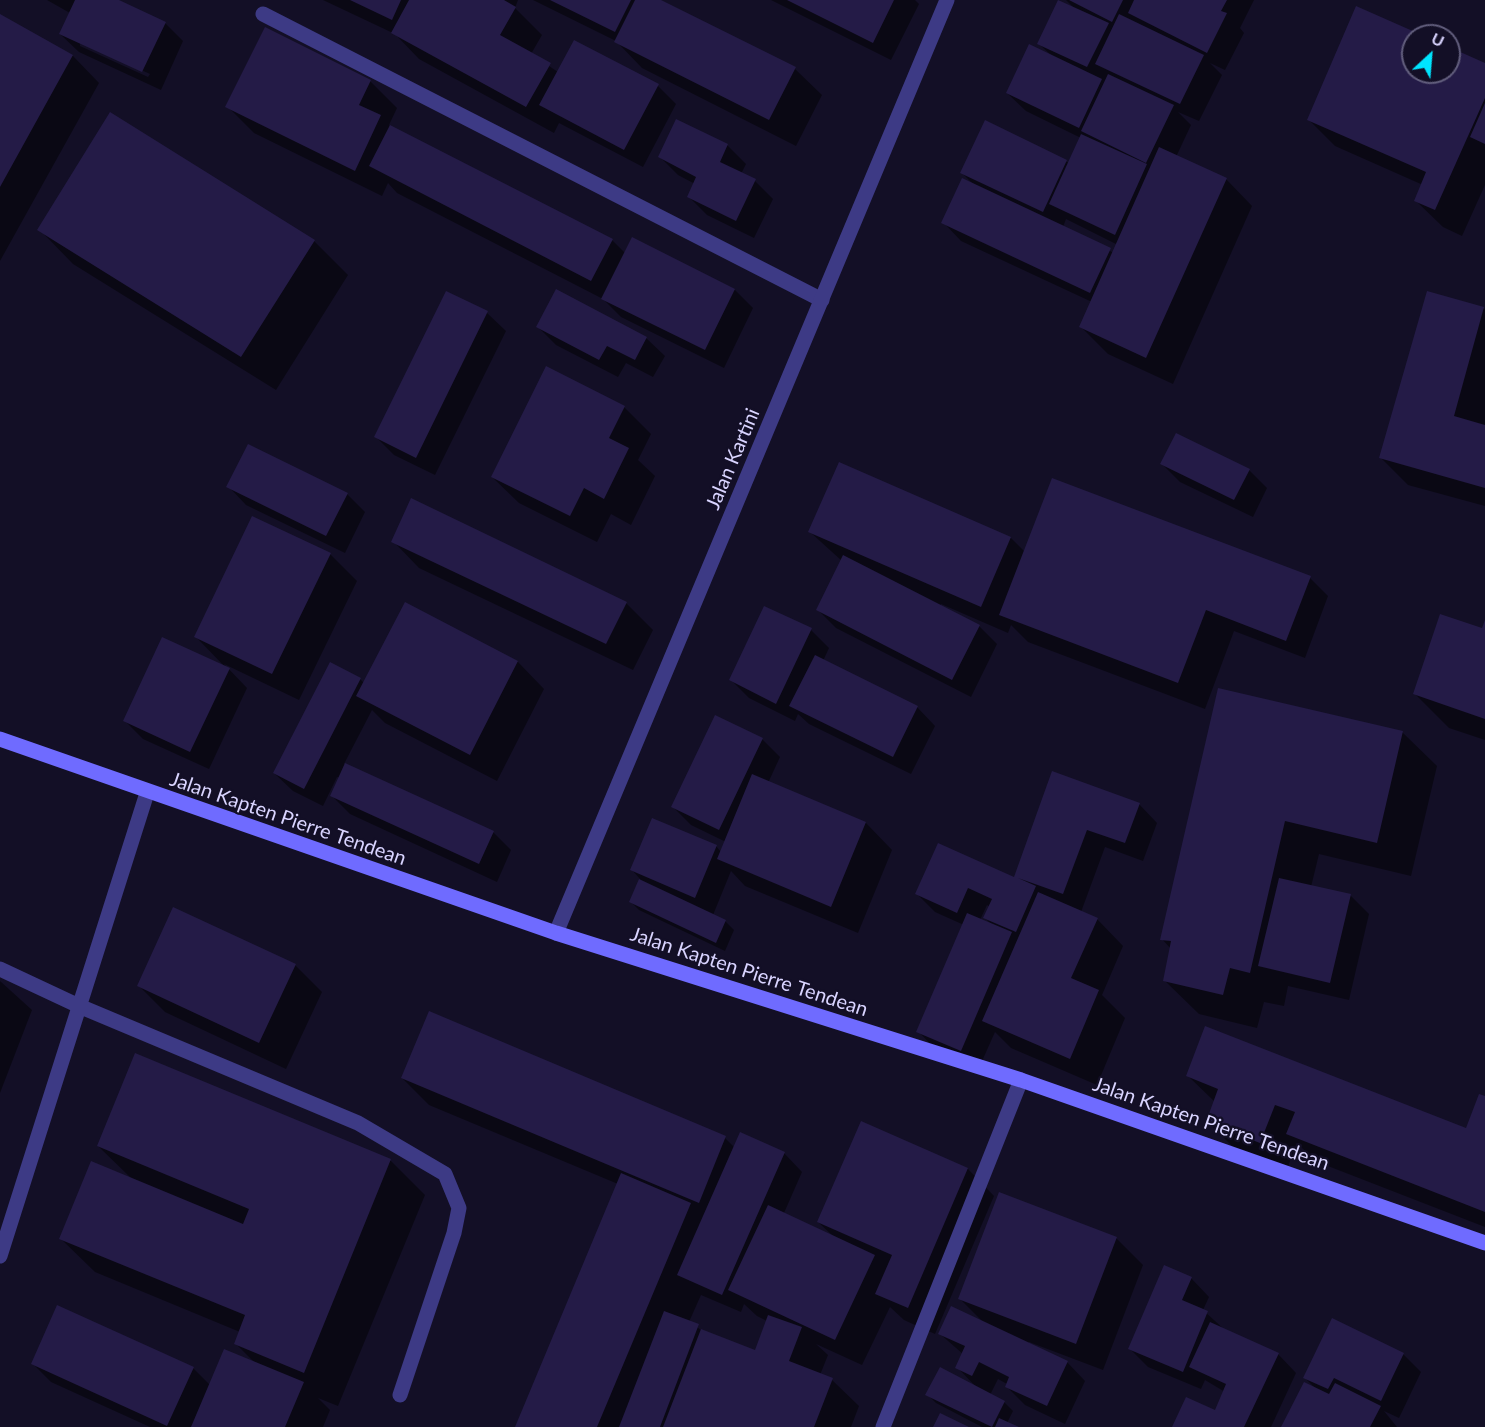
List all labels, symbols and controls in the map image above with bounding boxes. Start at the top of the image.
north arrow [1401,24,1461,84]
text: U [1429,28,1448,50]
street label: Jalan Kartini [701,405,765,513]
street label: Jalan Kapten Pierre Tendean [167,767,409,871]
street label: Jalan Kapten Pierre Tendean [627,922,871,1022]
street label: Jalan Kapten Pierre Tendean [1090,1072,1332,1176]

